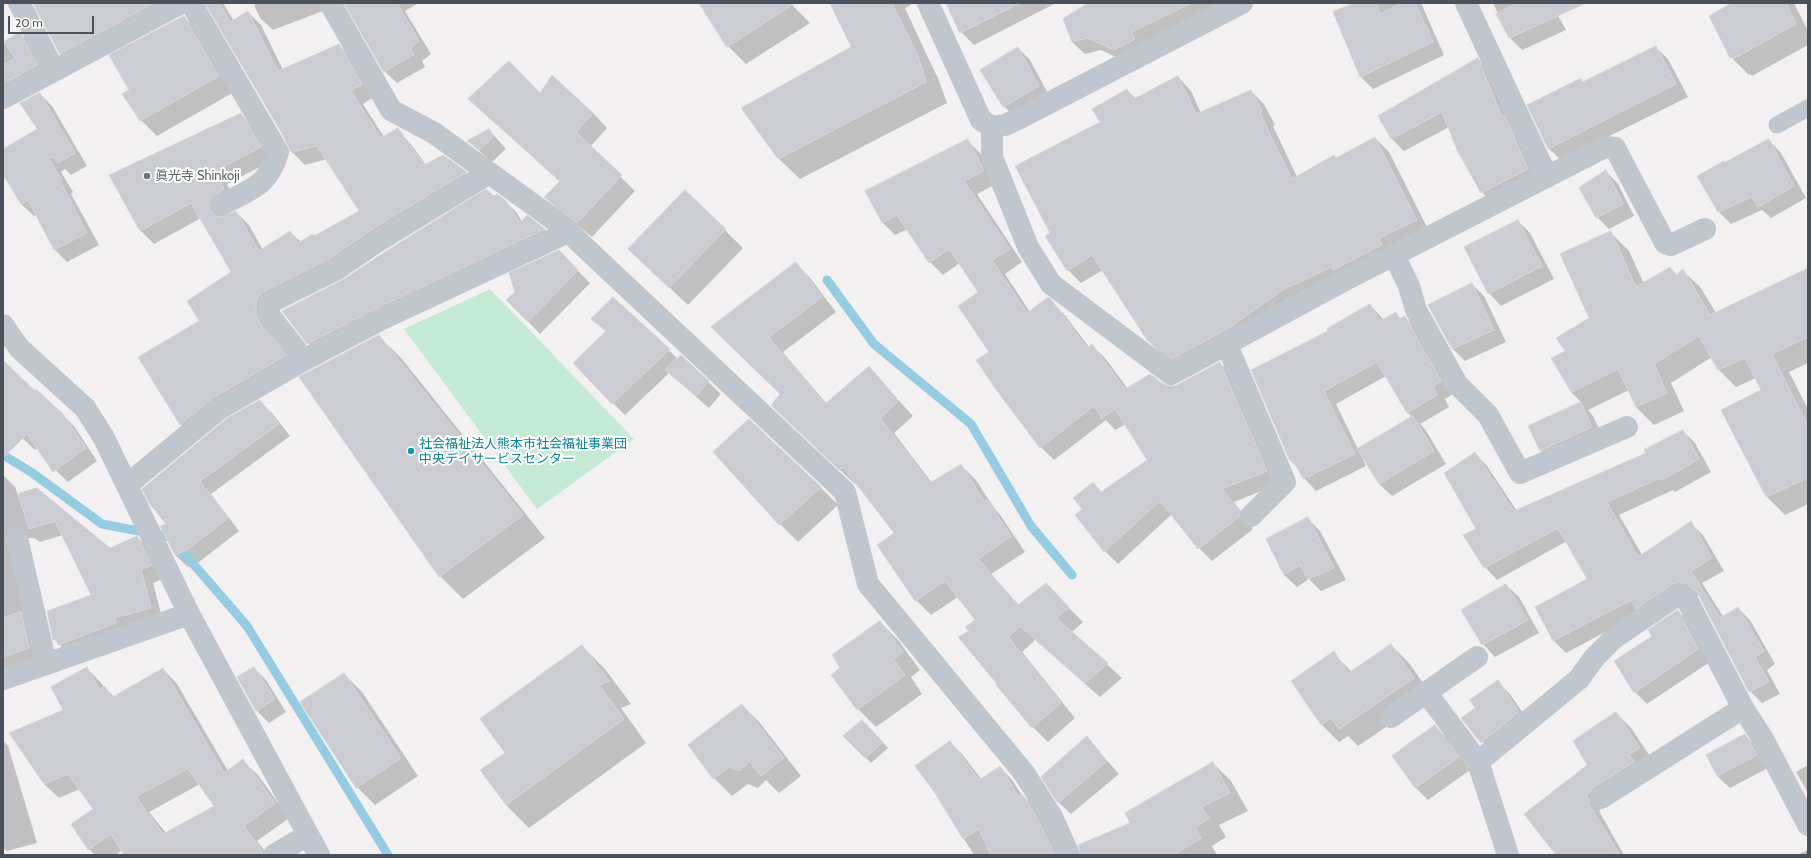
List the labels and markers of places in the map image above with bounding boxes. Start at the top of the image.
place label: 眞光寺 Shinkoji [155,168,240,184]
marker: 眞光寺 Shinkoji [142,171,152,181]
place label: 社会福祉法人熊本市社会福祉事業団 中央デイサービスセンター [419,436,627,467]
marker: 社会福祉法人熊本市社会福祉事業団 中央デイサービスセンター [406,446,416,456]

